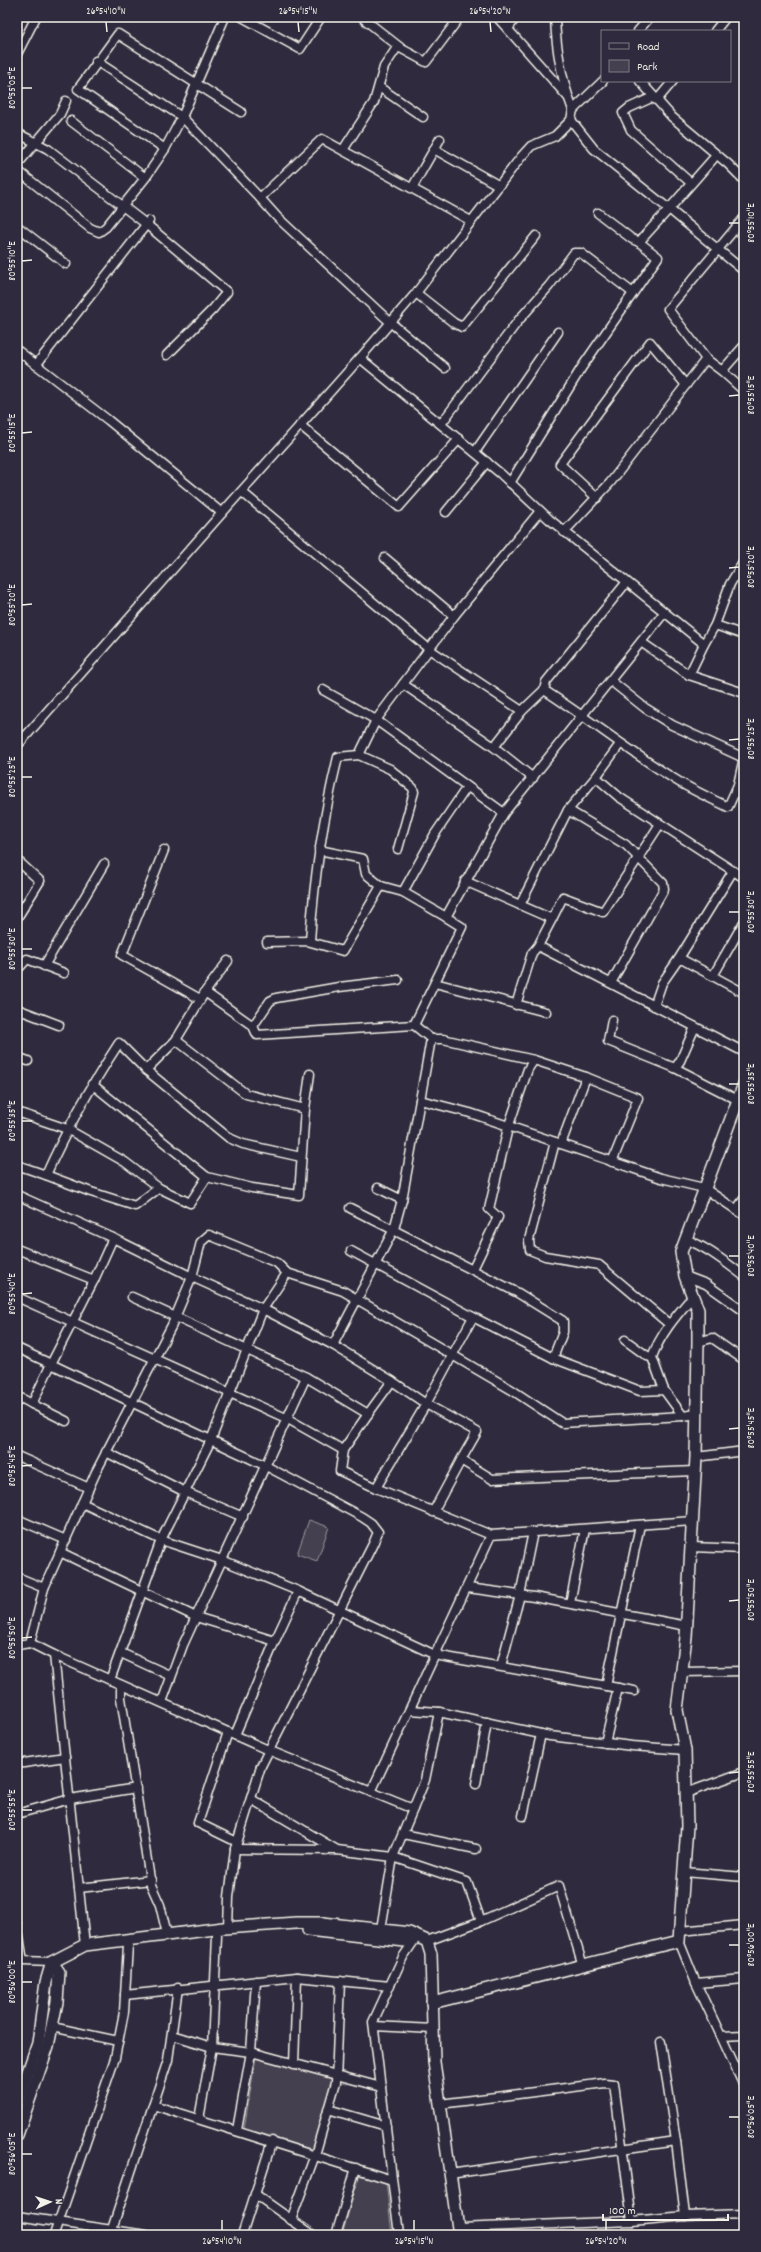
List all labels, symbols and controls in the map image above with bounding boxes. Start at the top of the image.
text: 26°54'10"N [86,5,126,19]
text: 26°54'15"N [279,5,317,19]
text: 26°54'20"N [469,5,511,19]
legend [601,30,731,82]
text: Road [637,39,659,56]
text: Park [637,59,658,76]
text: 80°55'05"E [6,67,20,109]
text: 80°55'10"E [745,203,759,243]
text: 80°55'10"E [6,241,20,281]
text: 80°55'15"E [745,375,759,414]
text: 80°55'15"E [6,413,20,452]
text: 80°55'20"E [745,546,759,588]
text: 80°55'20"E [6,584,20,626]
text: 80°55'25"E [745,718,759,760]
text: 80°55'25"E [6,756,20,798]
text: 80°55'30"E [745,891,759,933]
text: 80°55'30"E [6,928,20,970]
text: 80°55'35"E [745,1063,759,1105]
text: 80°55'35"E [6,1100,20,1142]
text: 80°55'40"E [745,1235,759,1277]
text: 80°55'40"E [6,1273,20,1315]
text: 80°55'45"E [745,1407,759,1448]
text: 80°55'45"E [6,1445,20,1486]
text: 80°55'50"E [745,1579,759,1621]
text: 80°55'50"E [6,1617,20,1659]
text: 80°55'55"E [745,1751,759,1793]
text: 80°55'55"E [6,1789,20,1831]
text: 80°56'00"E [745,1923,759,1967]
text: 80°56'00"E [6,1960,20,2004]
text: 80°56'05"E [745,2095,759,2138]
text: 80°56'05"E [6,2132,20,2175]
north arrow [30,2182,70,2222]
scale bar [603,2196,728,2222]
text: N [50,2198,66,2205]
text: 100 m [609,2203,636,2220]
text: 26°54'10"N [202,2235,242,2249]
text: 26°54'15"N [395,2235,433,2249]
text: 26°54'20"N [585,2235,627,2249]

